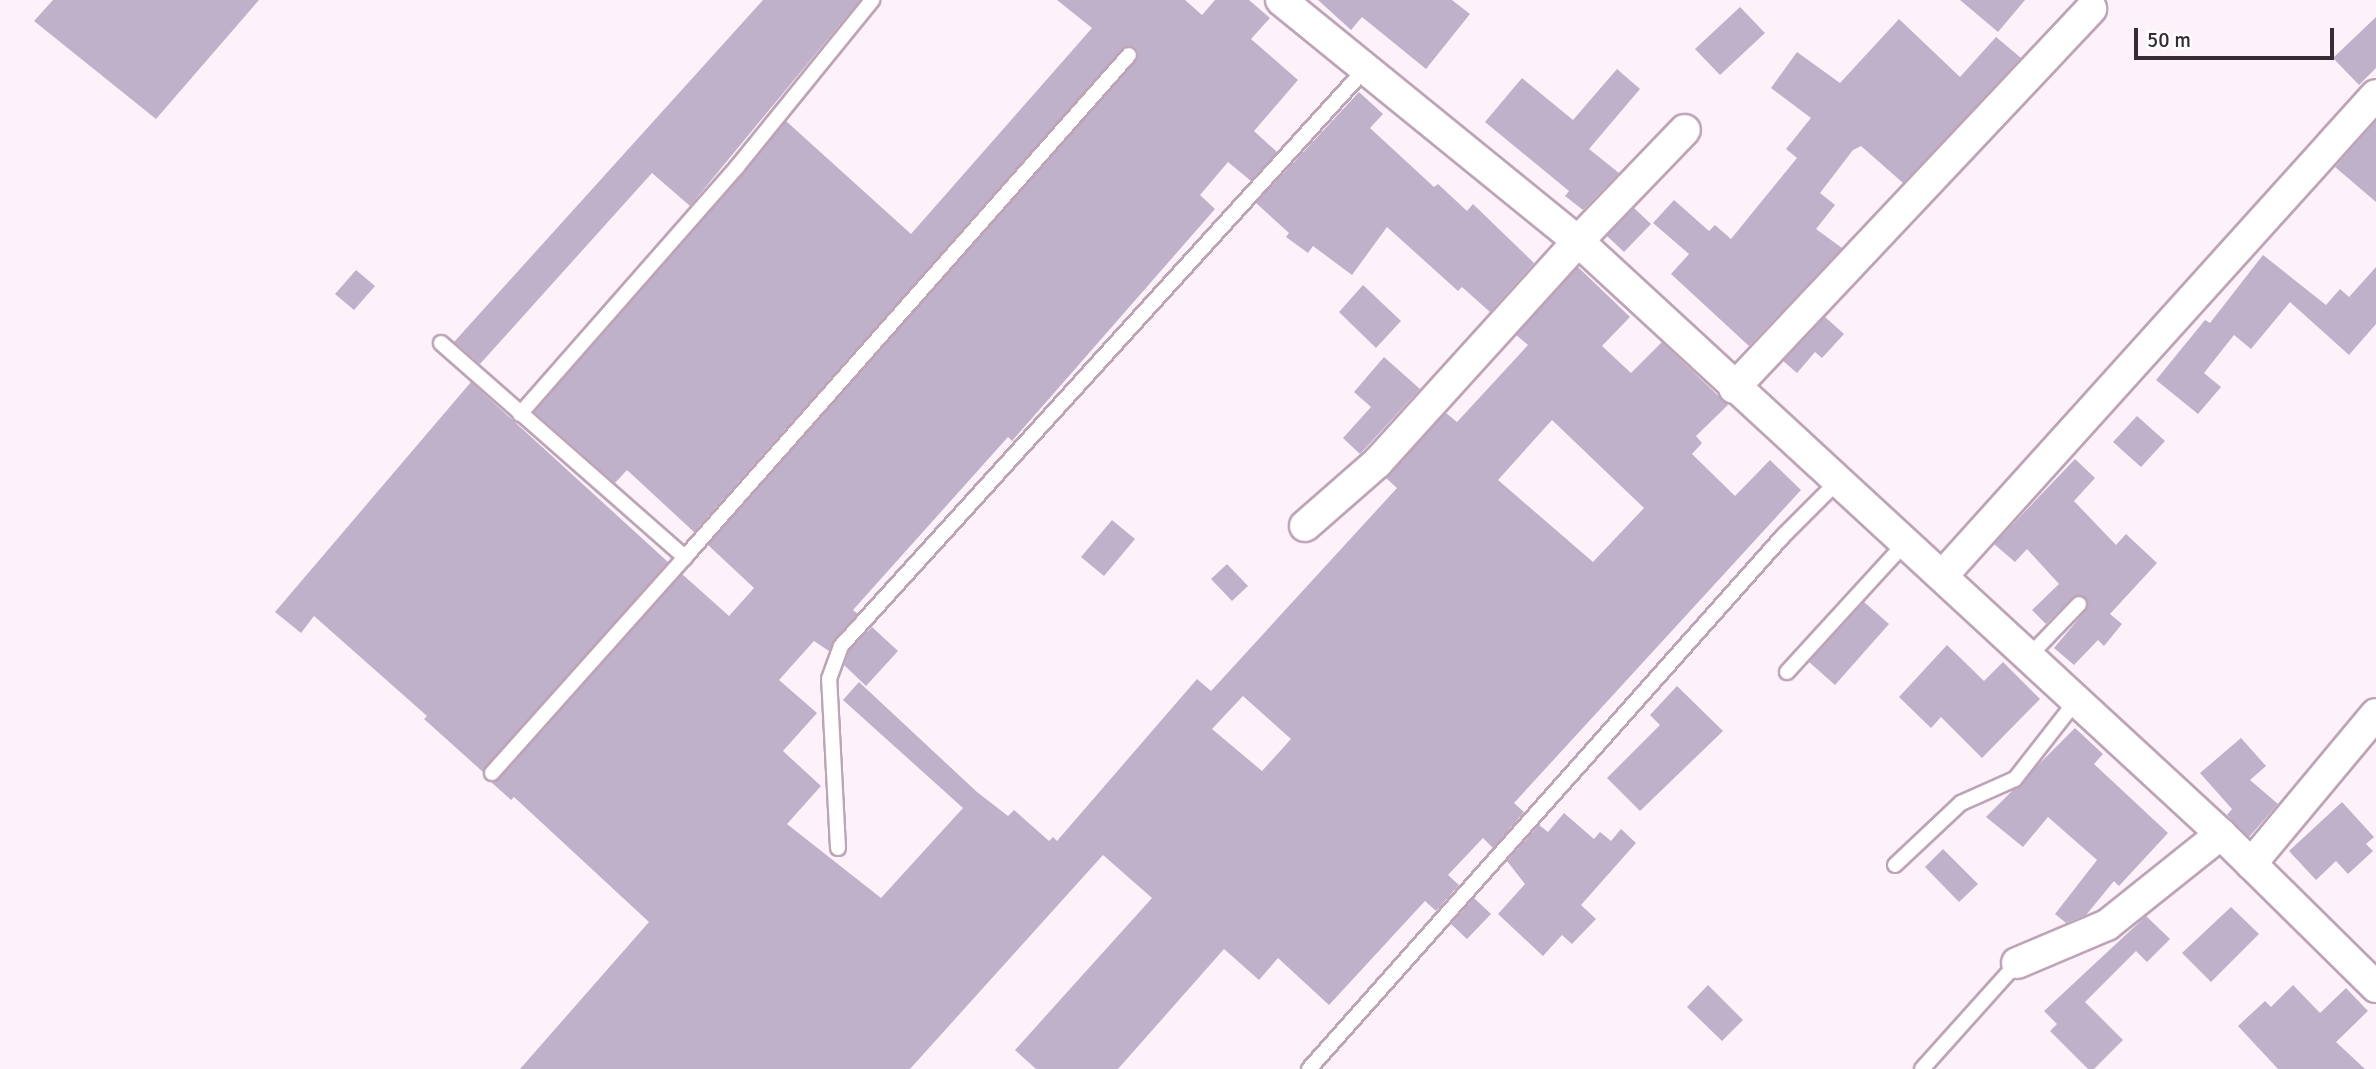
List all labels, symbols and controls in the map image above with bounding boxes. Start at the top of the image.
scale bar [2138,14,2338,58]
text: 50 m [2147,27,2191,53]

